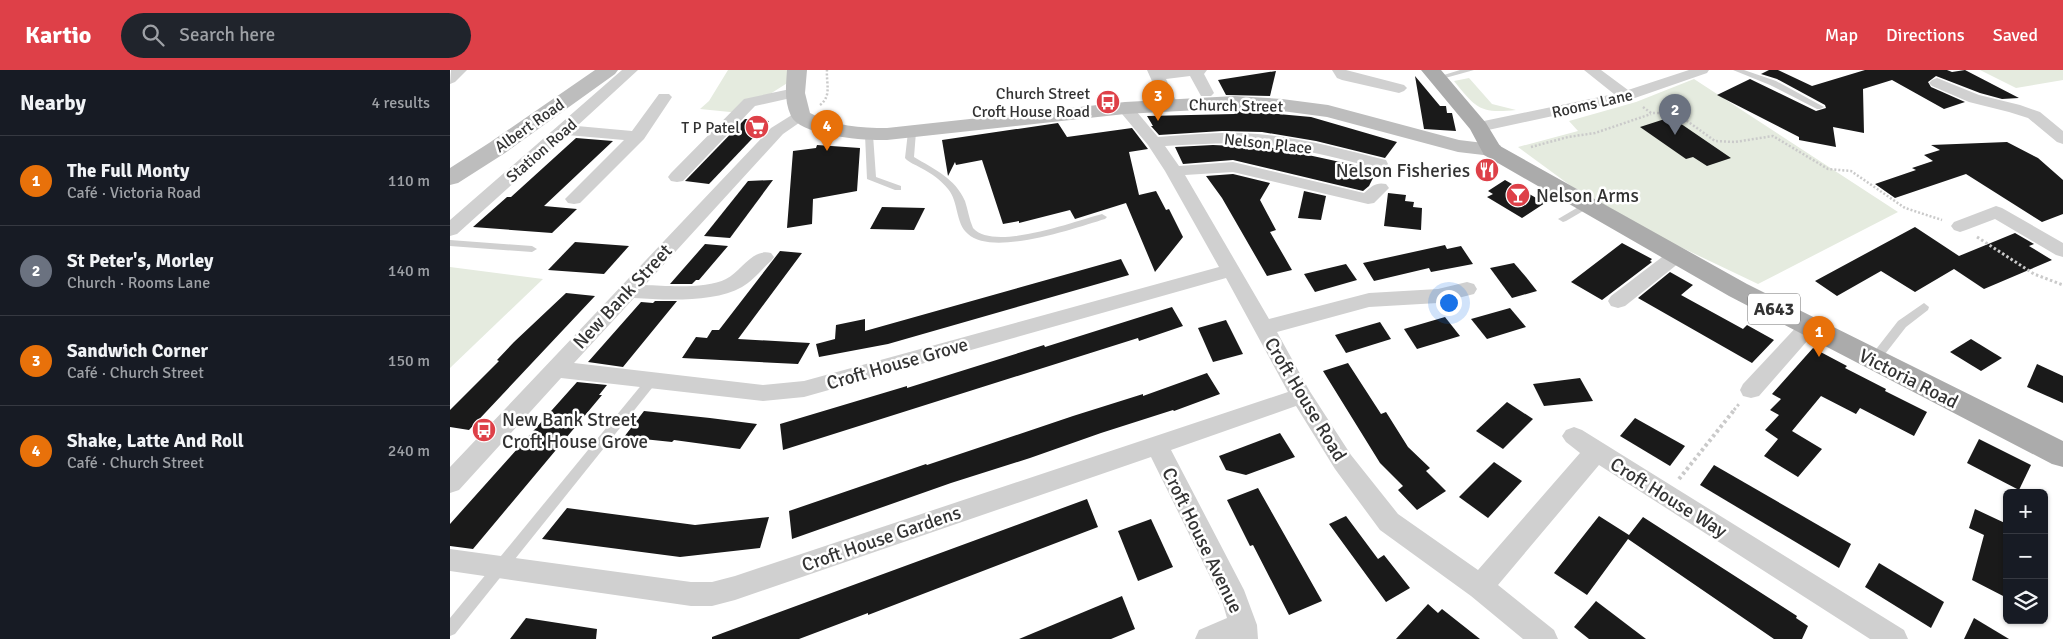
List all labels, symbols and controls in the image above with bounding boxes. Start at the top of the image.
search box [121,13,471,58]
text: Kartio [25,20,91,50]
icon: search [139,21,167,49]
text: Search here [179,23,275,47]
text: Map [1825,24,1858,46]
text: Directions [1886,24,1965,46]
text: Saved [1993,24,2038,46]
pin: 3 [1142,80,1174,121]
place label: Church Street Croft House Road [972,84,1090,122]
street label: Rooms Lane [1550,85,1635,123]
bus stop icon: Church Street Croft House Road [1095,89,1121,115]
text: Nearby [20,90,86,116]
text: 4 results [371,93,430,113]
pin: 2 [1659,94,1691,135]
street label: Albert Road [491,95,568,157]
street label: Church Street [1189,95,1284,117]
pin: 4 [811,110,843,151]
supermarket icon: T P Patel [744,114,770,140]
street label: Station Road [502,115,581,187]
place label: T P Patel [681,118,740,138]
street label: Nelson Place [1223,129,1313,159]
restaurant icon: Nelson Fisheries [1474,157,1500,183]
text: The Full Monty [67,159,189,183]
place label: Nelson Fisheries [1336,159,1470,183]
text: 1 [32,171,40,191]
text: 110 m [388,171,430,191]
bar icon: Nelson Arms [1505,182,1531,208]
text: Café · Victoria Road [67,183,201,203]
place label: Nelson Arms [1536,184,1639,208]
street label: New Bank Street [568,239,678,354]
text: St Peter's, Morley [67,249,213,273]
text: 2 [32,261,40,281]
text: 140 m [388,261,430,281]
text: Church · Rooms Lane [67,273,210,293]
your location [1436,290,1462,316]
road number: A643 [1748,293,1800,324]
pin: 1 [1803,316,1835,357]
street label: Croft House Grove [824,332,971,396]
street label: Croft House Road [1259,333,1352,466]
text: Sandwich Corner [67,339,208,363]
street label: Victoria Road [1855,344,1962,414]
text: 3 [32,351,40,371]
text: 150 m [388,351,430,371]
text: Café · Church Street [67,363,204,383]
place label: New Bank Street Croft House Grove [502,408,648,454]
bus stop icon: New Bank Street Croft House Grove [471,417,497,443]
text: Shake, Latte And Roll [67,429,244,453]
text: 4 [32,441,40,461]
text: 240 m [388,441,430,461]
street label: Croft House Way [1606,452,1731,543]
text: Café · Church Street [67,453,204,473]
street label: Croft House Avenue [1156,464,1248,617]
map controls [2003,489,2048,624]
button: + [2003,489,2048,534]
street label: Croft House Gardens [799,500,964,577]
button: − [2003,534,2048,579]
button: layers [2003,579,2048,624]

